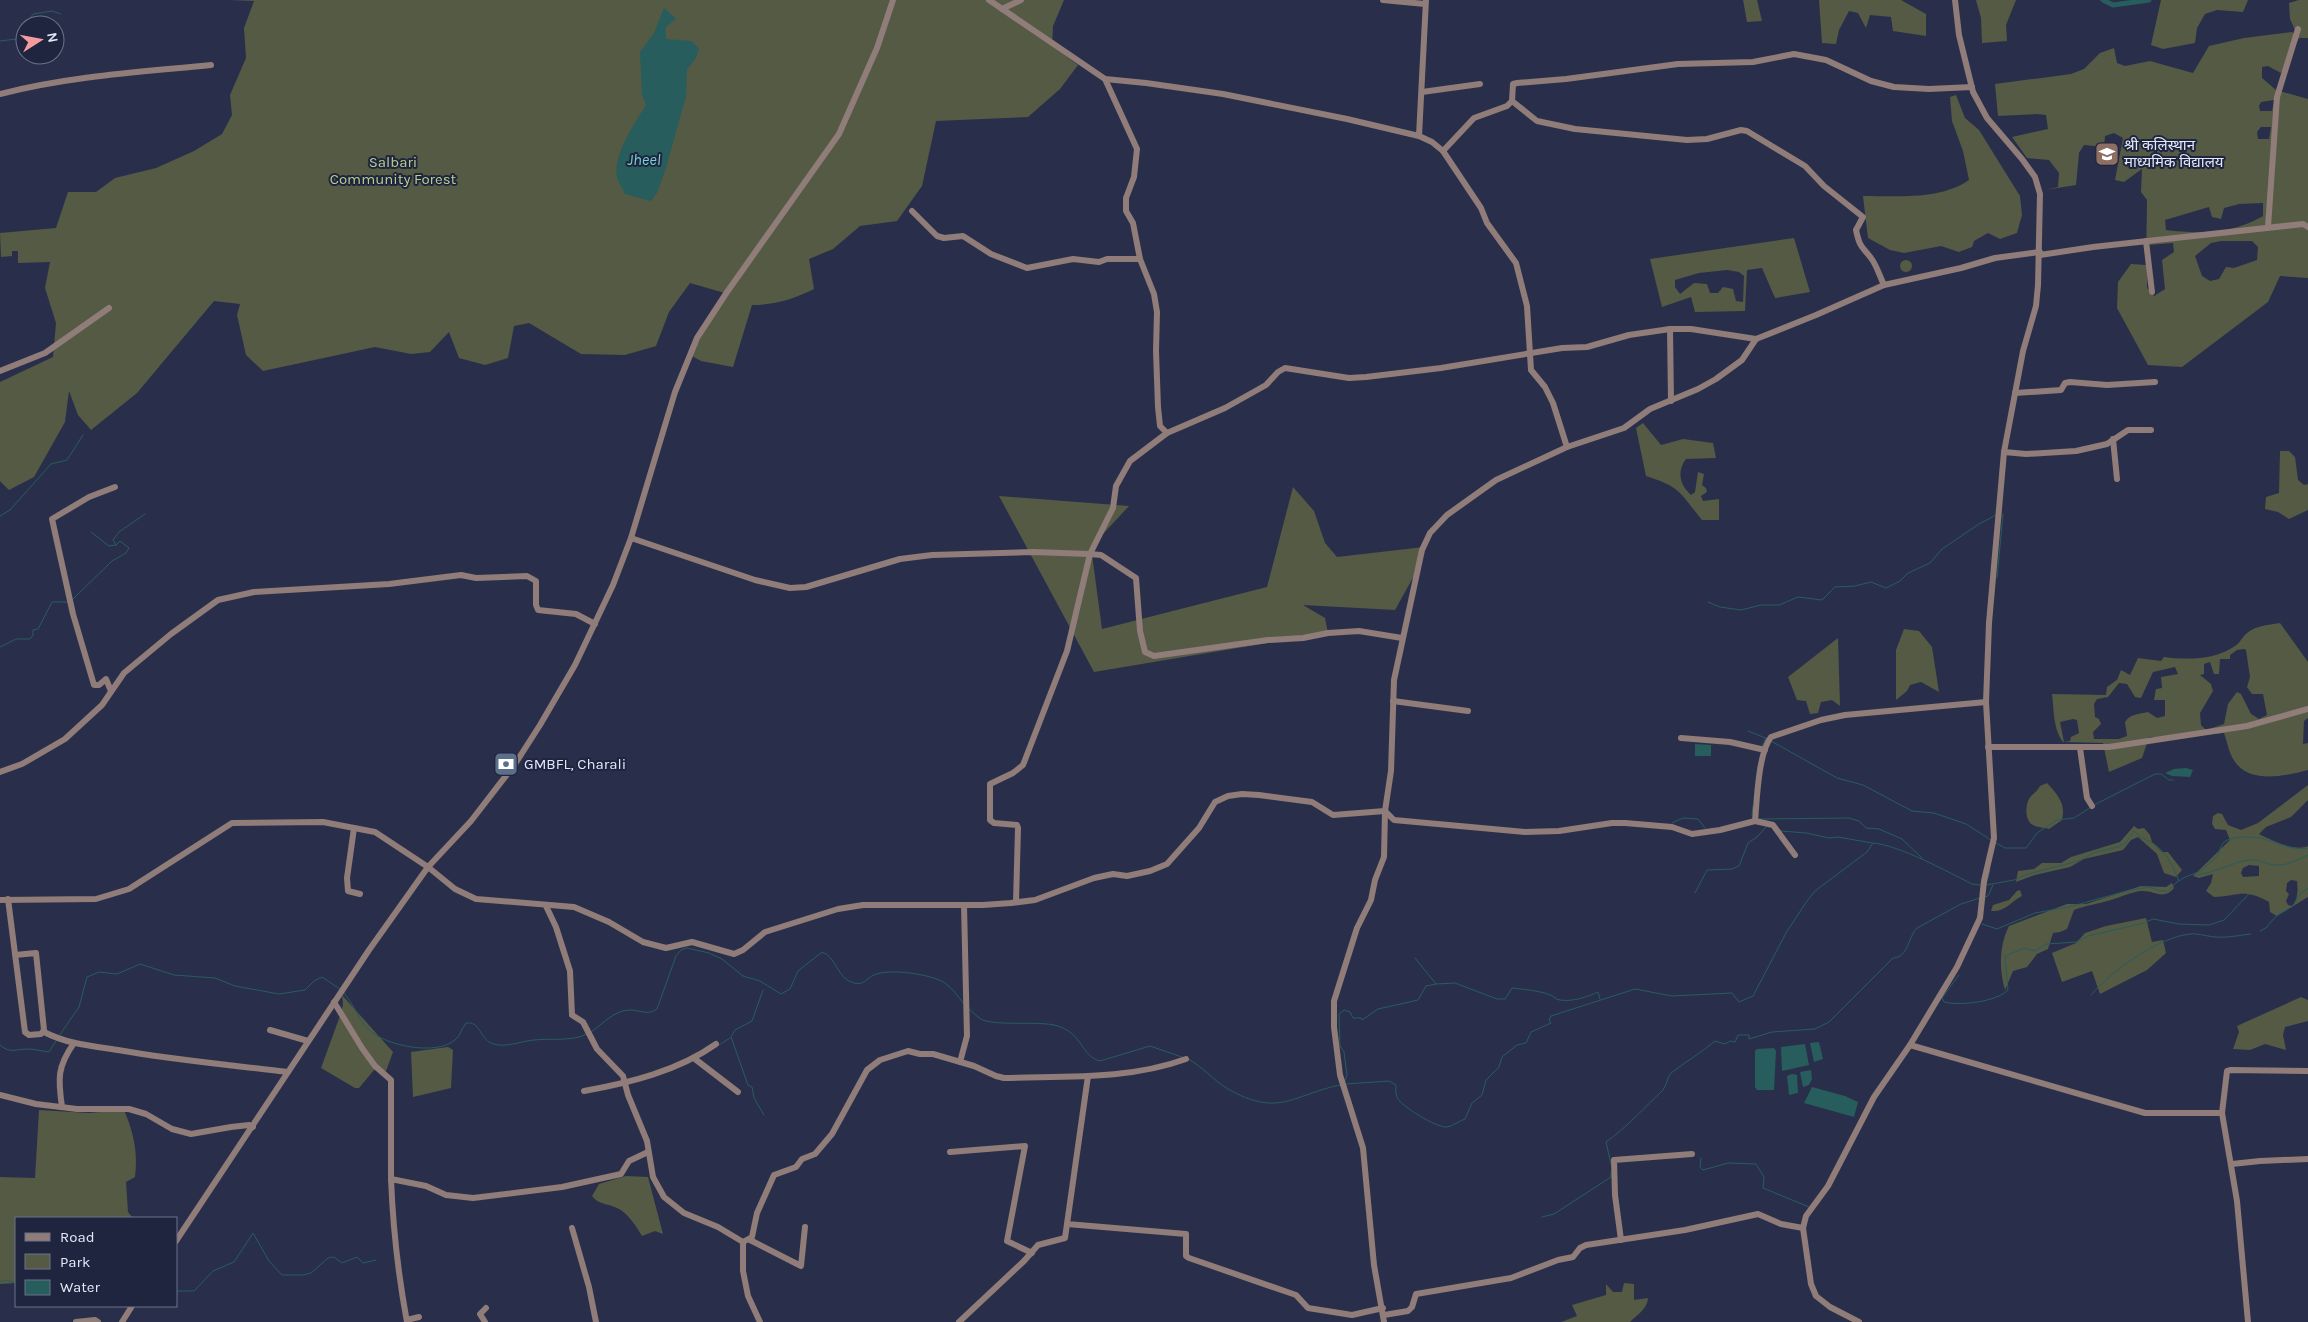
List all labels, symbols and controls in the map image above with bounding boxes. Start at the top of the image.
north arrow [15,15,65,65]
text: N [43,31,62,44]
place label: श्री कलिस्थान माध्यमिक विद्यालय [2124,136,2224,171]
school or university icon: श्री कलिस्थान माध्यमिक विद्यालय [2094,141,2120,167]
water label: Jheel [627,150,661,169]
park label: Salbari Community Forest [330,153,457,188]
bank icon: GMBFL, Charali [493,751,519,777]
place label: GMBFL, Charali [524,755,626,773]
legend [15,1217,178,1307]
text: Road [60,1228,95,1246]
text: Park [60,1253,90,1271]
text: Water [60,1278,101,1296]

